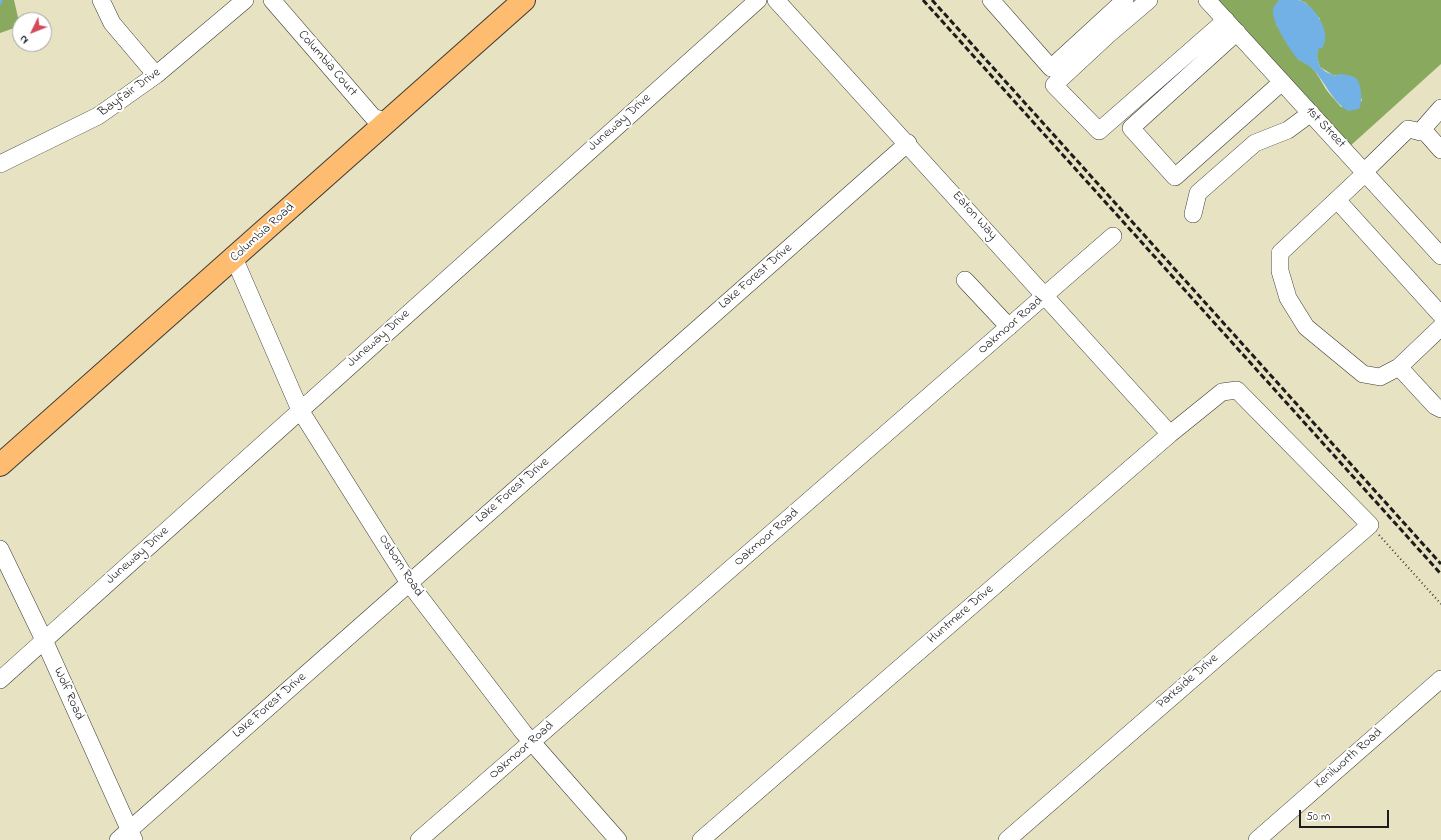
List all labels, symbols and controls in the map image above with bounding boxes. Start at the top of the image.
north arrow [12,12,52,52]
street label: Columbia Court [294,28,360,100]
text: N [16,31,32,48]
street label: Bayfair Drive [96,65,164,121]
street label: Juneway Drive [585,91,655,155]
street label: 1st Street [1302,104,1348,152]
street label: Eaton Way [948,188,1000,244]
street label: Columbia Road [228,200,298,266]
street label: Lake Forest Drive [716,241,796,313]
street label: Oakmoor Road [976,294,1046,358]
street label: Juneway Drive [344,307,414,371]
street label: Lake Forest Drive [473,455,553,527]
street label: Oakmoor Road [732,506,802,570]
street label: Juneway Drive [103,524,173,588]
street label: Osborn Road [374,532,426,600]
street label: Huntmere Drive [925,582,997,648]
street label: Parkside Drive [1154,651,1222,713]
street label: Wolf Road [49,665,87,723]
street label: Lake Forest Drive [230,670,310,742]
street label: Oakmoor Road [487,719,557,783]
street label: Kenilworth Road [1312,725,1386,793]
scale bar [1301,802,1391,828]
text: 50 m [1306,808,1330,826]

